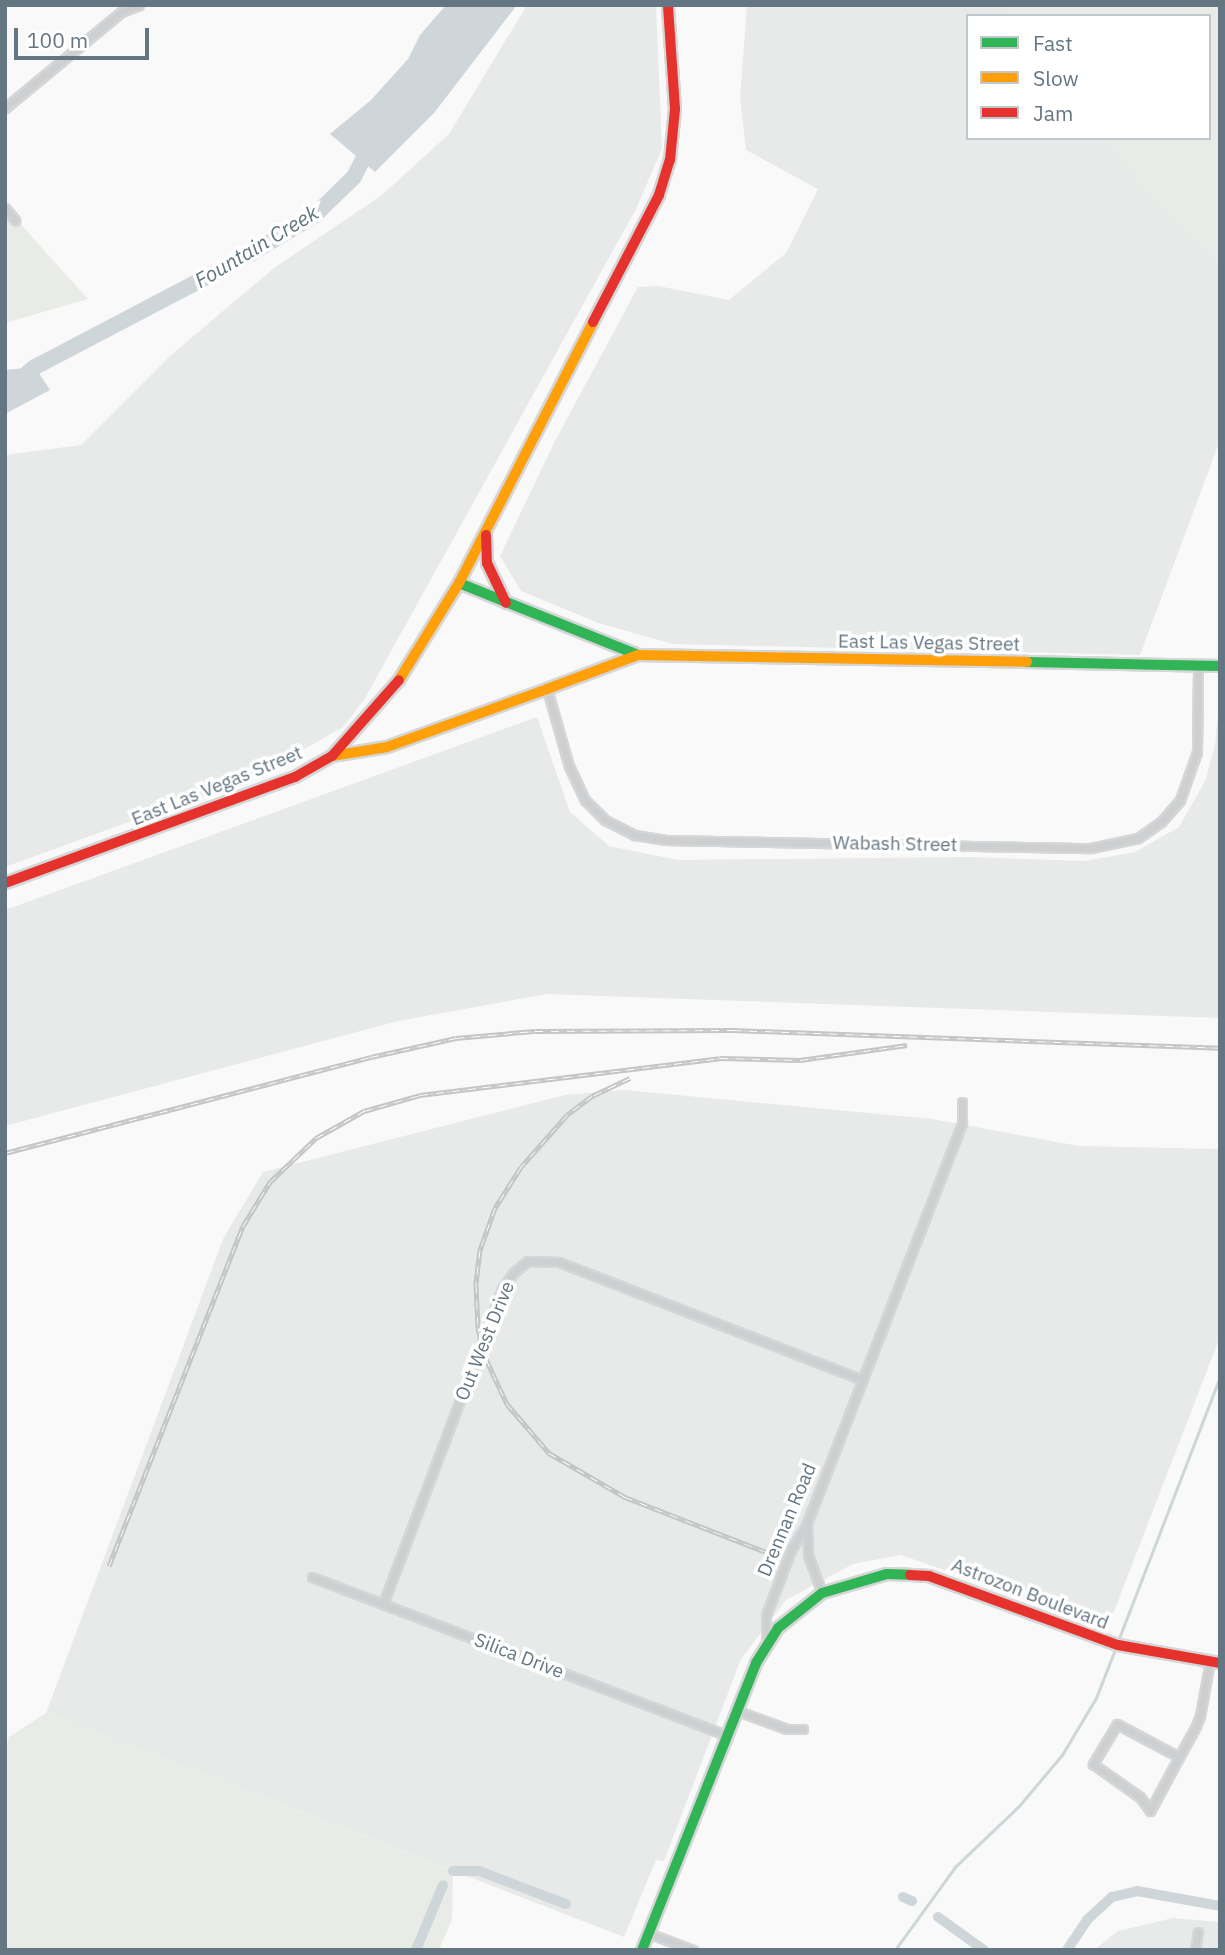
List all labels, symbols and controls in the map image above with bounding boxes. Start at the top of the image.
scale bar [18,14,152,58]
legend [966,14,1211,140]
text: 100 m [27,26,88,54]
text: Fast [1033,29,1073,57]
text: Slow [1033,64,1079,92]
text: Jam [1033,99,1073,127]
water label: Fountain Creek [190,199,322,293]
street label: East Las Vegas Street [838,630,1020,656]
street label: East Las Vegas Street [128,741,306,831]
street label: Wabash Street [832,832,958,856]
street label: Out West Drive [451,1278,519,1404]
street label: Drennan Road [753,1460,821,1580]
street label: Astrozon Boulevard [948,1554,1112,1634]
street label: Silica Drive [471,1629,567,1683]

